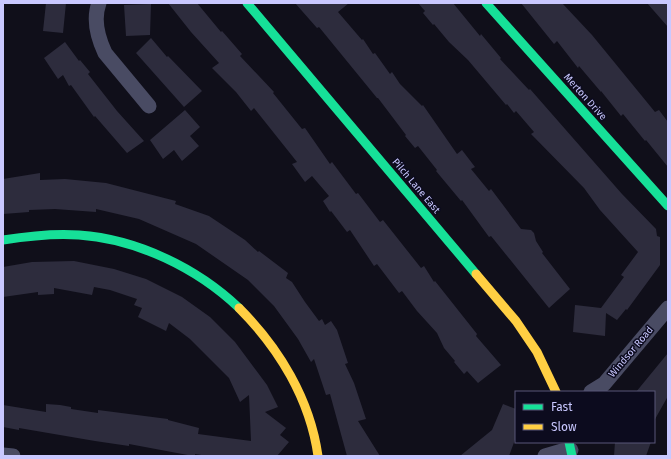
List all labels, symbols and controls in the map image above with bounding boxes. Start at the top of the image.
street label: Merton Drive [561,71,609,123]
street label: Pilch Lane East [390,156,443,216]
street label: Windsor Road [606,324,656,380]
legend [515,391,655,443]
text: Fast [551,400,573,414]
text: Slow [551,420,577,434]

